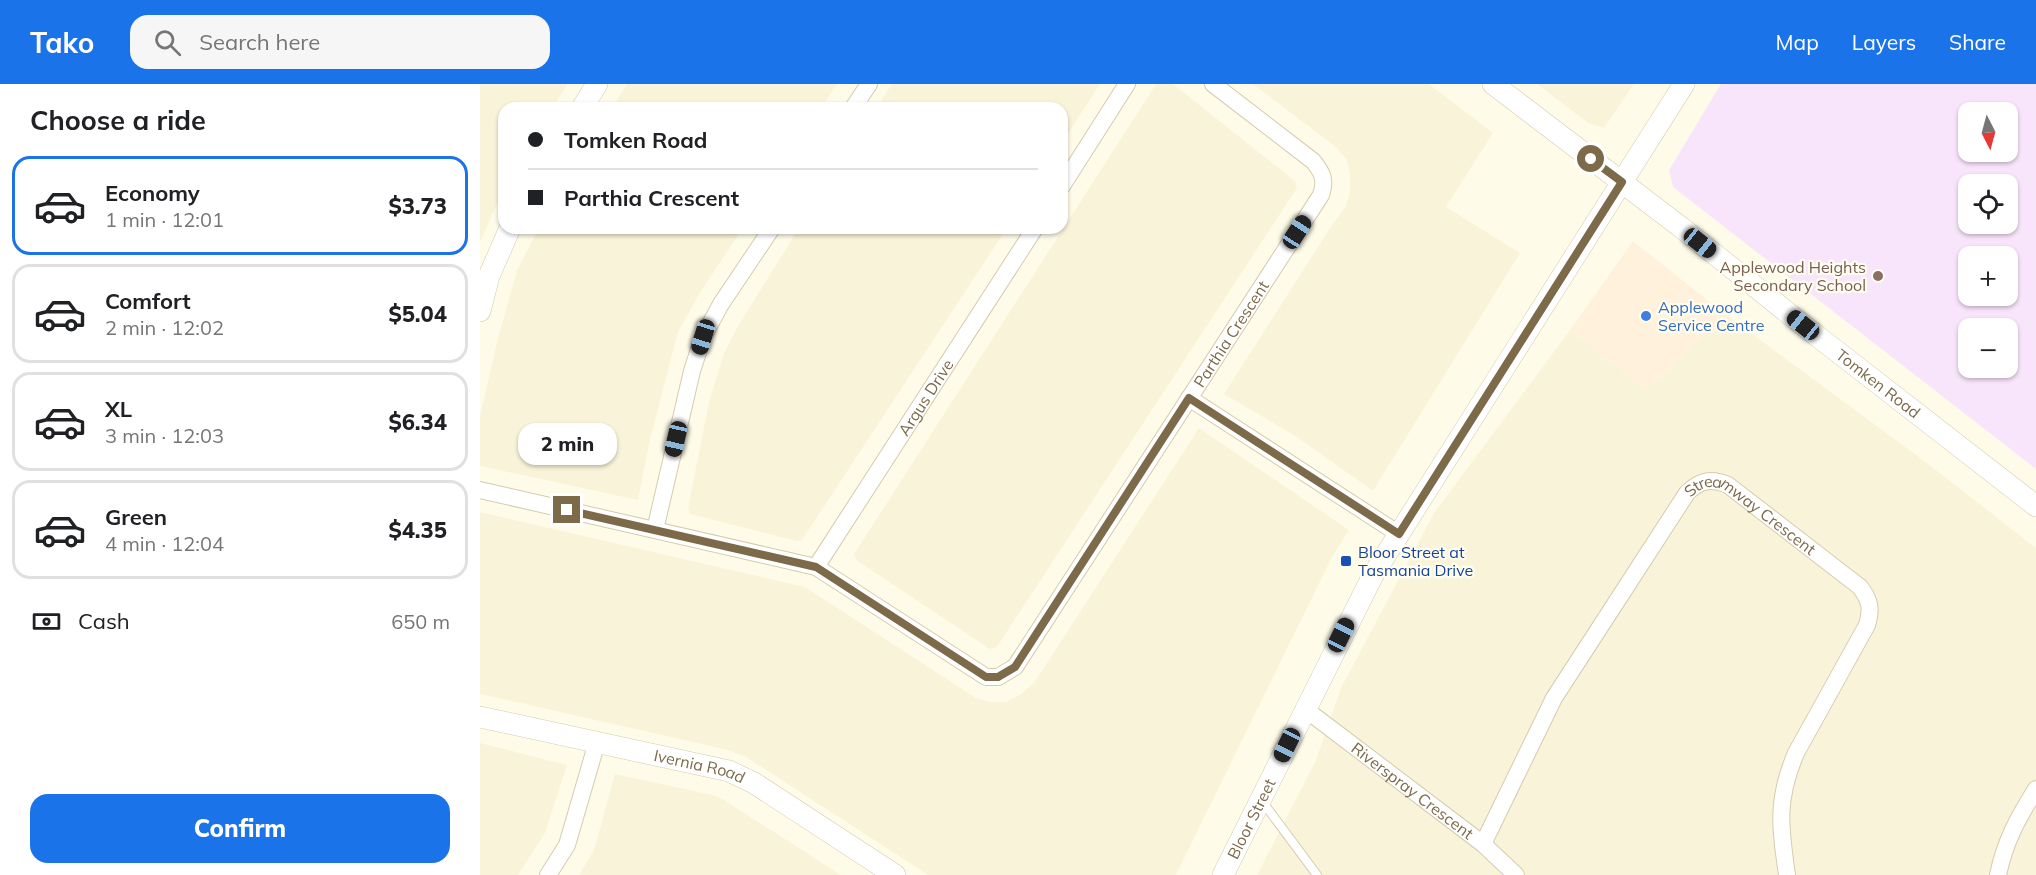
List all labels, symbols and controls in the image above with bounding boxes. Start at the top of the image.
search box [130,15,550,69]
text: Tako [30,25,94,60]
icon: search [151,26,184,59]
text: Search here [199,28,320,56]
text: Map [1776,29,1819,55]
text: Layers [1852,29,1916,55]
text: Share [1949,29,2006,55]
north arrow [1958,102,2018,162]
map controls [1958,102,2018,378]
text: Choose a ride [30,103,206,137]
text: Tomken Road [564,126,707,154]
route start [1577,145,1604,172]
button: locate [1958,174,2018,234]
icon: car [33,179,87,233]
text: Economy [105,179,200,207]
text: Parthia Crescent [564,184,739,212]
text: $3.73 [388,192,447,220]
text: 1 min · 12:01 [105,207,224,232]
car [1280,212,1314,252]
car [1680,225,1720,261]
button: + [1958,246,2018,306]
place label: Applewood Heights Secondary School [1719,257,1866,295]
marker: Applewood Heights Secondary School [1871,269,1885,283]
street label: Parthia Crescent [1189,276,1273,391]
icon: car [33,287,87,341]
text: Comfort [105,287,191,315]
place label: Applewood Service Centre [1658,297,1764,335]
text: $5.04 [388,300,447,328]
car [1783,307,1823,343]
marker: Applewood Service Centre [1639,309,1653,323]
text: 2 min · 12:02 [105,315,224,340]
car [689,317,717,357]
button: − [1958,318,2018,378]
street label: Tomken Road [1832,345,1924,422]
street label: Argus Drive [894,355,958,439]
icon: car [33,395,87,449]
text: XL [105,395,132,423]
text: $6.34 [388,408,447,436]
car [663,419,689,459]
text: 3 min · 12:03 [105,423,224,448]
callout: 2 min [518,423,616,465]
text: 2 min [541,431,594,456]
street label: Streamway Crescent [1680,471,1820,559]
route end [553,496,580,523]
icon: car [33,503,87,557]
text: Green [105,503,167,531]
text: $4.35 [388,516,447,544]
text: 4 min · 12:04 [105,531,224,556]
place label: Bloor Street at Tasmania Drive [1358,542,1473,580]
marker: Bloor Street at Tasmania Drive [1339,554,1353,568]
icon: cash [30,605,63,638]
text: Cash [78,607,130,635]
text: 650 m [391,609,450,634]
car [1325,615,1357,655]
car [1271,725,1303,765]
street label: Riverspray Crescent [1348,738,1478,844]
street label: Ivernia Road [652,745,749,787]
street label: Bloor Street [1223,775,1280,862]
button: Confirm [30,794,450,863]

